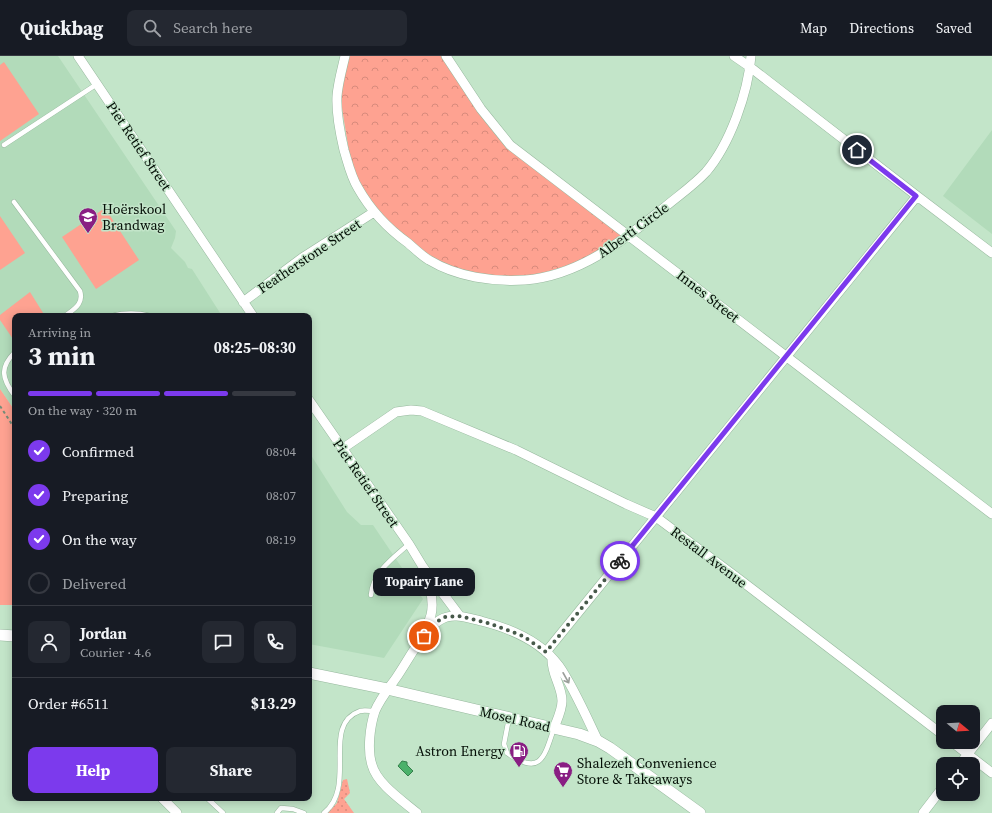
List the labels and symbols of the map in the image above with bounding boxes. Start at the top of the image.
street label: Piet Retief Street [102,97,177,195]
pin [840,133,874,167]
street label: Alberti Circle [593,197,673,263]
place label: Hoërskool Brandwag [102,199,166,235]
school or university icon: Hoërskool Brandwag [77,206,99,234]
street label: Featherstone Street [253,214,365,298]
street label: Innes Street [672,265,744,327]
street label: Piet Retief Street [328,435,404,532]
street label: Restall Avenue [666,521,752,593]
courier [600,541,640,581]
callout: Topairy Lane [373,568,475,596]
pin [407,619,441,653]
one-way arrow [562,672,570,684]
street label: Mosel Road [478,701,553,737]
north arrow [936,705,980,749]
fuel station icon: Astron Energy [508,740,530,768]
place label: Astron Energy [415,741,506,761]
place label: Shalezeh Convenience Store & Takeaways [577,753,717,789]
supermarket icon: Shalezeh Convenience Store & Takeaways [552,760,574,788]

